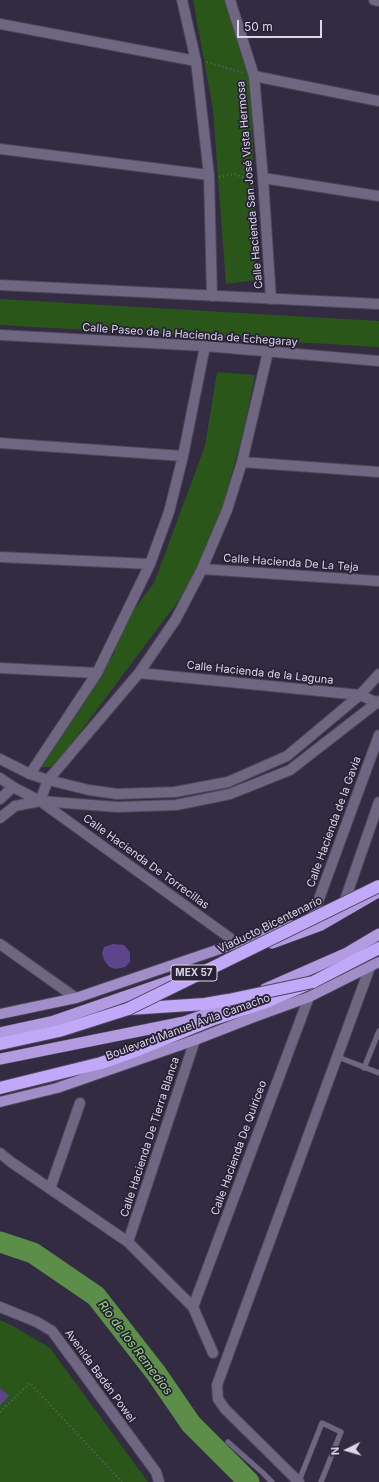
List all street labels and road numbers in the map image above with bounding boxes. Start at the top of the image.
street label: Calle Hacienda San José Vista Hermosa [234,81,266,289]
street label: Calle Paseo de la Hacienda de Echegaray [82,321,298,349]
street label: Calle Hacienda De La Teja [223,552,359,574]
street label: Calle Hacienda de la Laguna [186,659,334,687]
street label: Calle Hacienda de la Gavia [304,755,364,889]
street label: Calle Hacienda De Torrecillas [80,812,212,912]
street label: Viaducto Bicentenario [216,894,324,956]
road number: MEX 57 [171,965,217,981]
street label: Boulevard Manuel Ávila Camacho [104,991,272,1063]
street label: Calle Hacienda De Tierra Blanca [118,1055,182,1219]
street label: Calle Hacienda De Quiriceo [208,1079,270,1217]
street label: Avenida Badén Powel [62,1327,138,1425]

